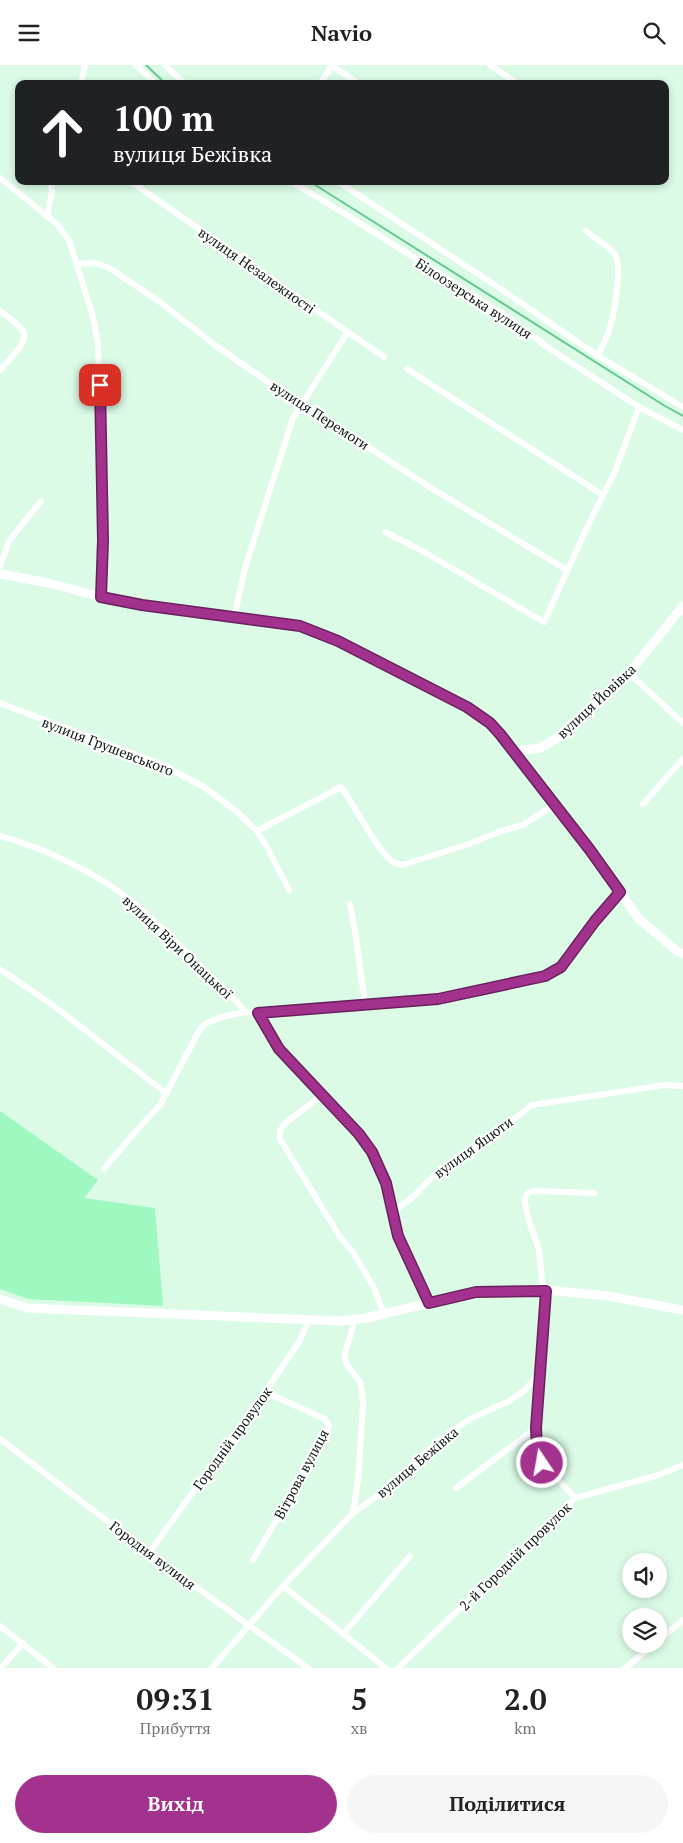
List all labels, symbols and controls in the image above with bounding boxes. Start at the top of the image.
text: Navio [311,18,372,47]
icon: menu [15,19,43,47]
icon: search [640,19,668,47]
text: 100 m [113,95,214,141]
icon: ahead [30,100,95,165]
text: вулиця Бежівка [113,139,272,168]
street label: вулиця Незалежності [195,222,319,318]
street label: Білоозерська вулиця [412,253,536,343]
pin [79,364,121,406]
icon: arrive [86,371,114,399]
street label: вулиця Перемоги [267,376,374,454]
street label: вулиця Йовівка [552,659,640,743]
street label: вулиця Грушевського [39,712,177,780]
street label: вулиця Віри Онацької [119,891,237,1003]
street label: вулиця Яцюти [430,1112,517,1182]
street label: Городній провулок [188,1382,276,1494]
street label: вулиця Бежівка [372,1422,462,1502]
street label: Вітрова вулиця [269,1426,333,1522]
position arrow [515,1436,567,1488]
street label: 2-й Городній провулок [455,1497,575,1615]
street label: Городня вулиця [106,1516,200,1594]
map controls [622,1553,667,1653]
button: sound [622,1553,667,1598]
button: layers [622,1608,667,1653]
text: 09:31 [136,1679,214,1719]
text: 5 [351,1679,368,1719]
text: 2.0 [504,1679,547,1719]
text: Прибуття [140,1717,211,1739]
text: хв [351,1717,368,1739]
text: km [514,1717,536,1739]
button: Вихід [15,1775,337,1833]
button: Поділитися [347,1775,668,1833]

